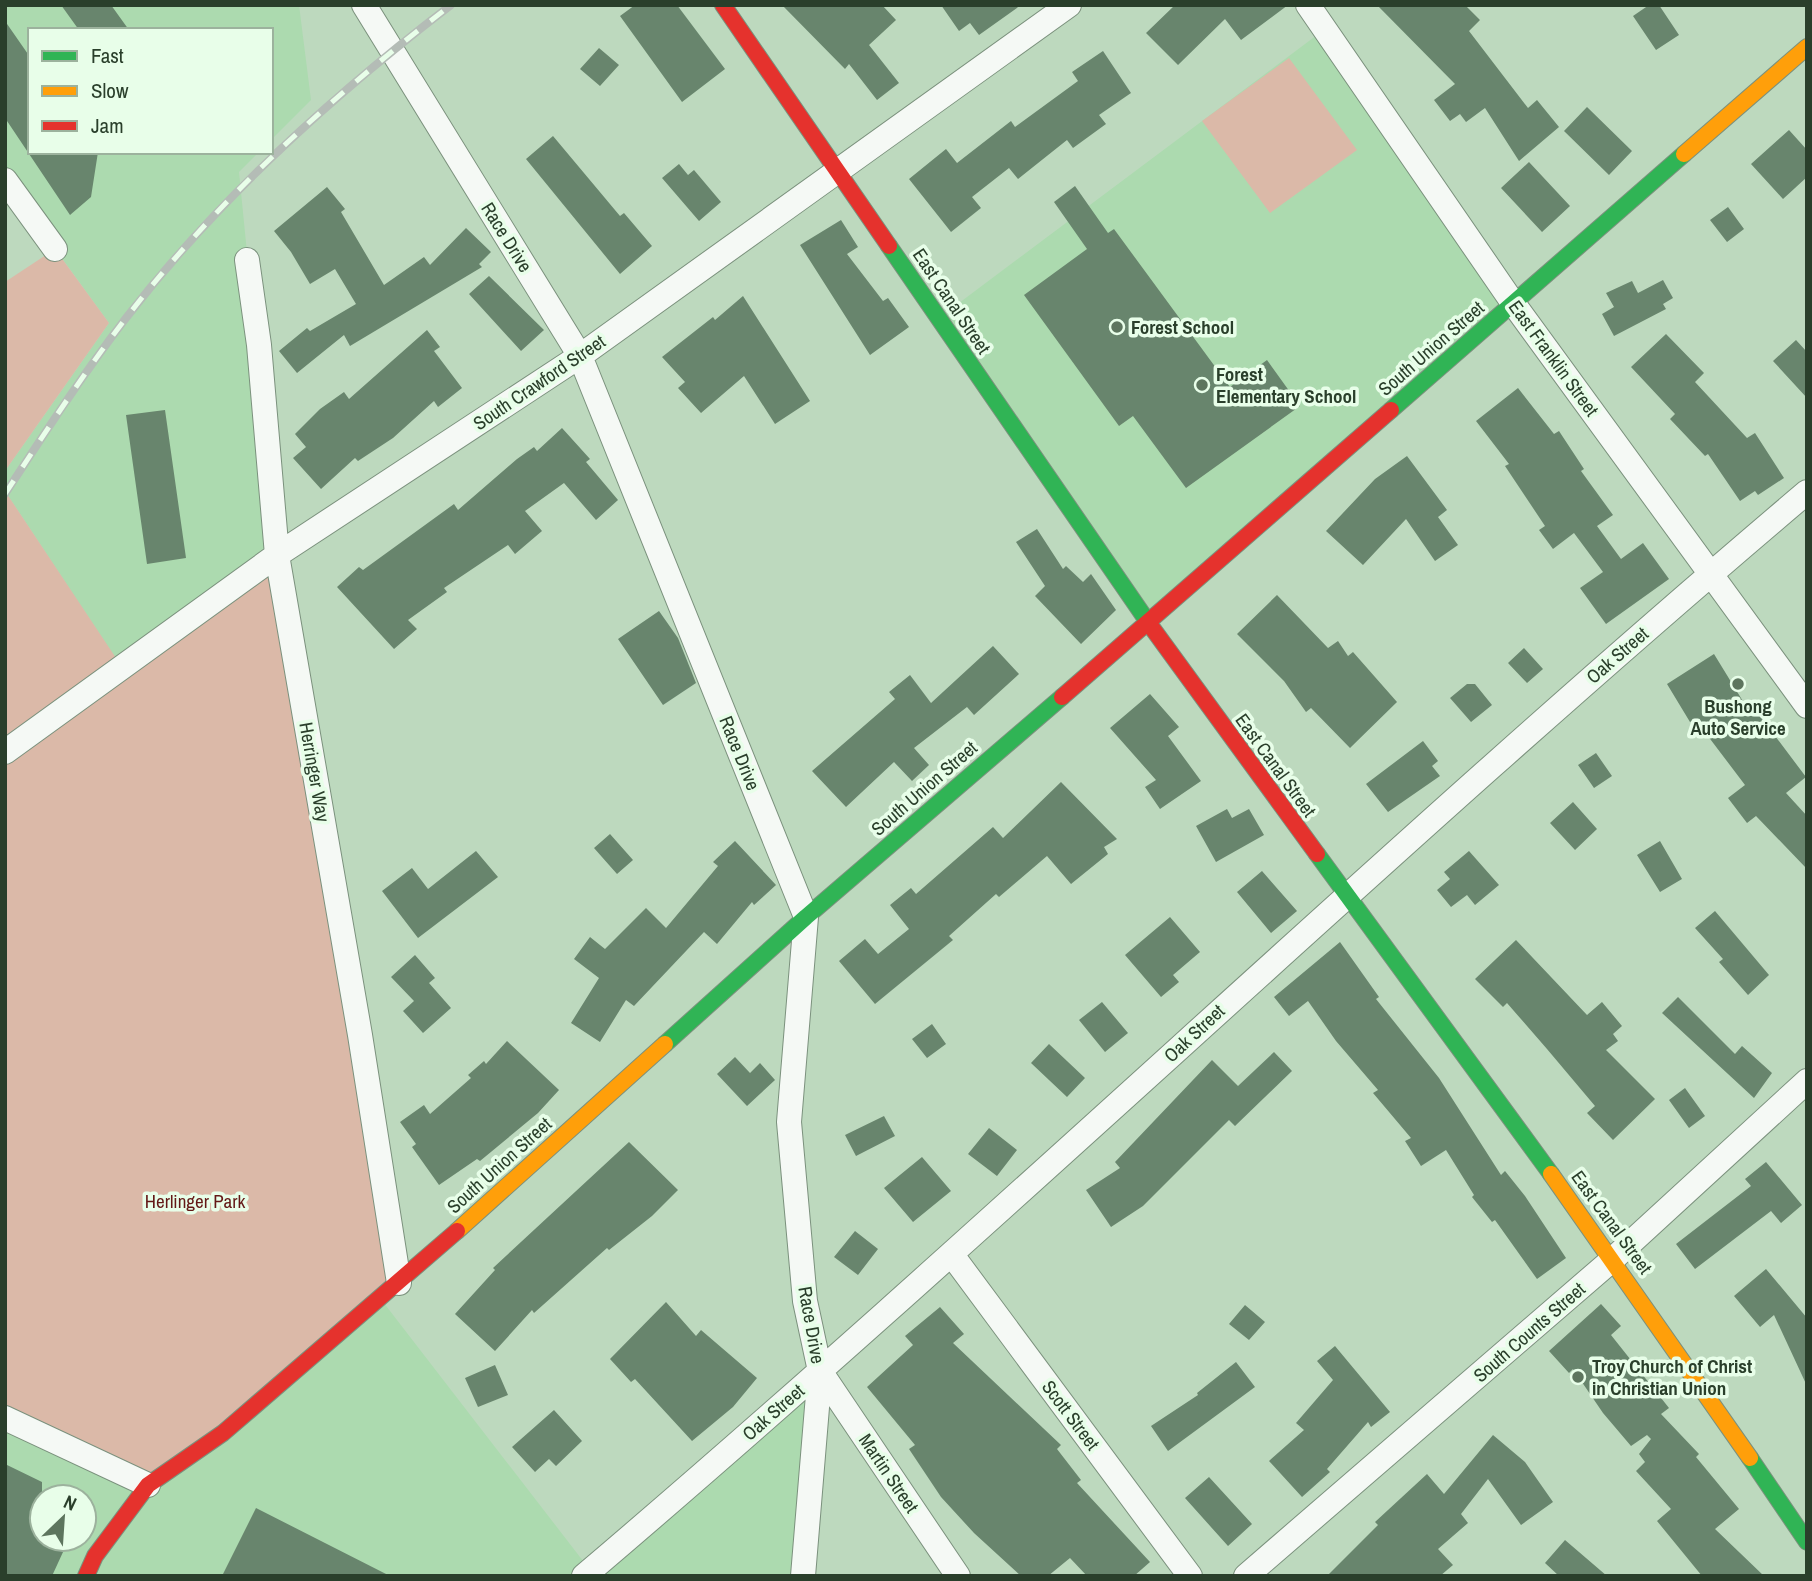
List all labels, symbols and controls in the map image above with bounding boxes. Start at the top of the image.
legend [28,28,273,154]
text: Fast [91,41,124,70]
text: Slow [91,76,129,105]
text: Jam [91,111,124,140]
street label: Race Drive [475,197,539,277]
street label: East Canal Street [907,243,997,359]
street label: South Union Street [1372,294,1490,401]
street label: East Franklin Street [1503,295,1605,422]
place label: Forest School [1131,314,1234,340]
marker: Forest School [1109,319,1125,335]
street label: South Crawford Street [468,328,611,436]
place label: Forest Elementary School [1216,361,1356,409]
marker: Forest Elementary School [1194,377,1210,393]
street label: Oak Street [1580,620,1654,689]
marker: Bushong Auto Service [1730,676,1746,692]
place label: Bushong Auto Service [1690,693,1786,741]
street label: East Canal Street [1230,708,1323,823]
street label: Race Drive [713,712,767,794]
street label: Herringer Way [293,720,337,824]
street label: South Union Street [865,734,983,841]
street label: Oak Street [1158,998,1231,1068]
street label: South Union Street [441,1111,557,1219]
street label: East Canal Street [1566,1165,1659,1280]
park label: Herlinger Park [145,1188,245,1214]
street label: South Counts Street [1468,1276,1591,1388]
street label: Race Drive [792,1284,832,1366]
place label: Troy Church of Christ in Christian Union [1592,1353,1752,1401]
marker: Troy Church of Christ in Christian Union [1570,1369,1586,1385]
street label: Scott Street [1036,1375,1106,1456]
street label: Oak Street [736,1377,810,1446]
street label: Martin Street [853,1428,925,1518]
north arrow [28,1483,98,1553]
text: N [60,1488,81,1517]

